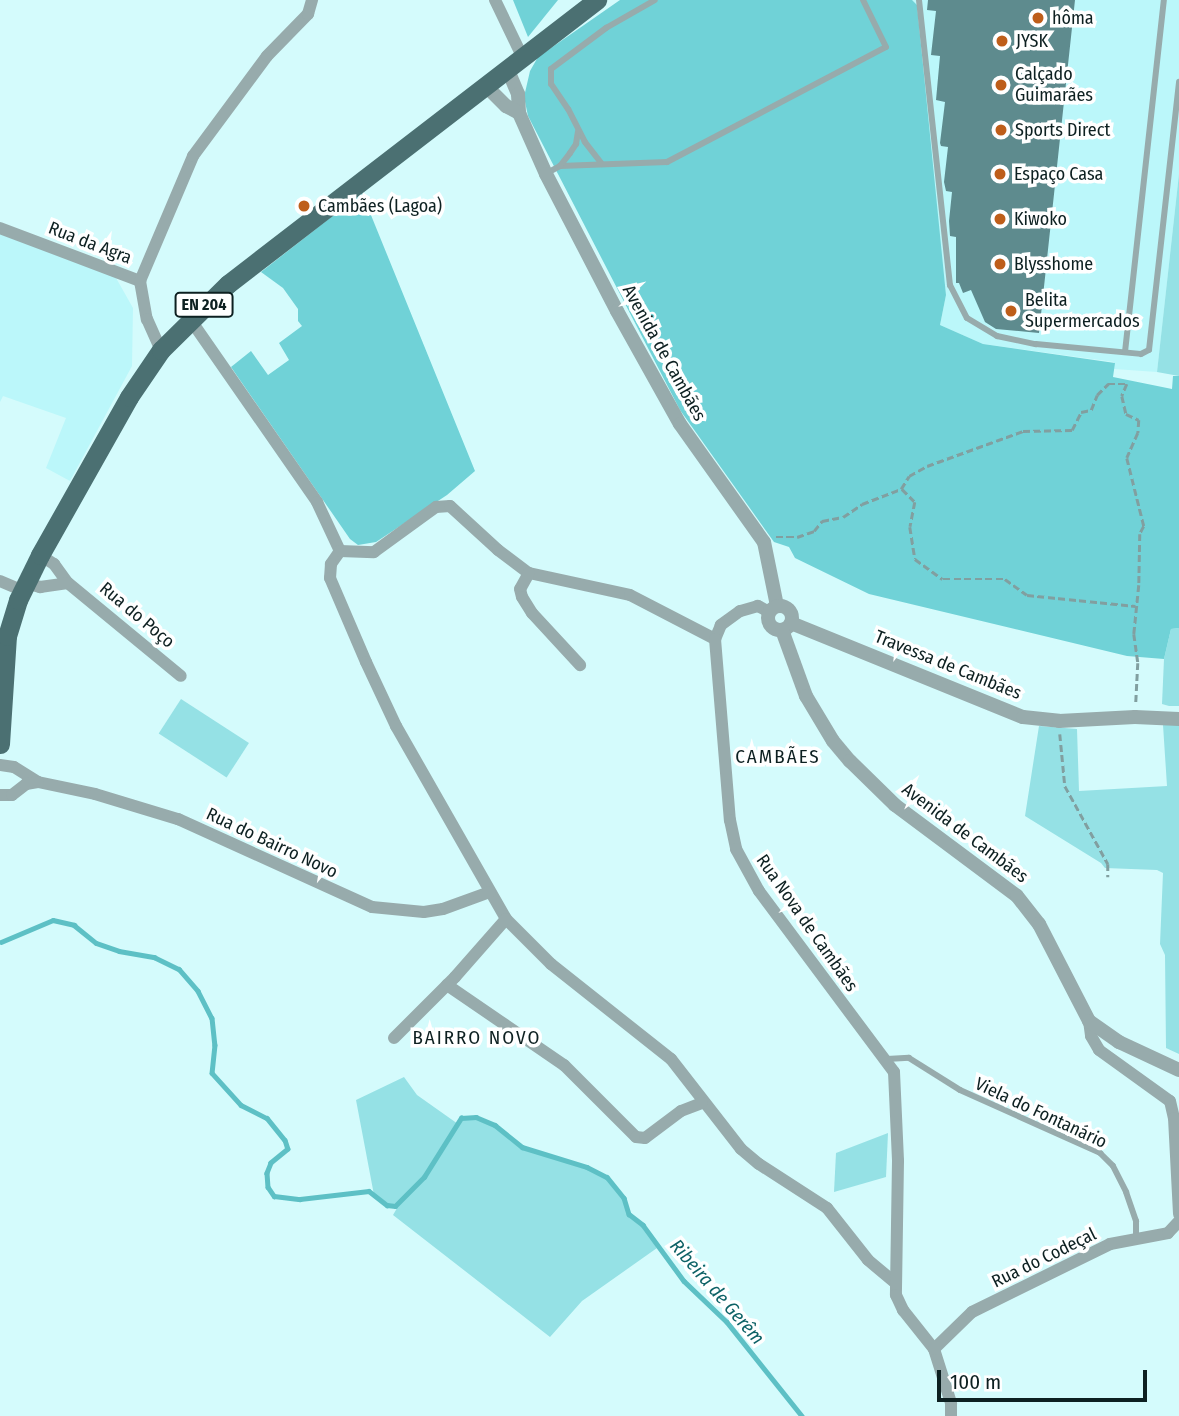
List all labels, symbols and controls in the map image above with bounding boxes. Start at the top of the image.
place label: hôma [1052,7,1094,29]
marker: hôma [1030,10,1046,26]
place label: JYSK [1016,30,1048,52]
marker: JYSK [994,33,1010,49]
place label: Calçado Guimarães [1015,64,1093,106]
marker: Calçado Guimarães [993,77,1009,93]
place label: Sports Direct [1015,119,1110,141]
marker: Sports Direct [993,122,1009,138]
place label: Espaço Casa [1014,163,1103,185]
marker: Espaço Casa [992,166,1008,182]
place label: Cambães (Lagoa) [318,195,442,217]
marker: Cambães (Lagoa) [296,198,312,214]
place label: Kiwoko [1014,208,1067,230]
marker: Kiwoko [992,211,1008,227]
street label: Rua da Agra [45,217,135,269]
place label: Blysshome [1014,253,1093,275]
marker: Blysshome [992,256,1008,272]
street label: Avenida de Cambães [618,281,710,425]
place label: Belita Supermercados [1025,290,1140,332]
road number: EN 204 [174,292,234,318]
marker: Belita Supermercados [1003,303,1019,319]
street label: Rua do Poço [95,578,179,652]
street label: Travessa de Cambães [872,626,1024,704]
district label: CAMBÃES [736,746,820,768]
street label: Avenida de Cambães [898,779,1032,887]
street label: Rua do Bairro Novo [203,803,341,883]
street label: Rua Nova de Cambães [752,850,862,996]
district label: BAIRRO NOVO [414,1027,540,1049]
street label: Viela do Fontanário [972,1073,1110,1153]
street label: Rua do Codeçal [988,1223,1100,1293]
water label: Ribeira de Gerêm [665,1235,769,1349]
scale bar [941,1356,1151,1400]
text: 100 m [950,1369,1001,1395]

